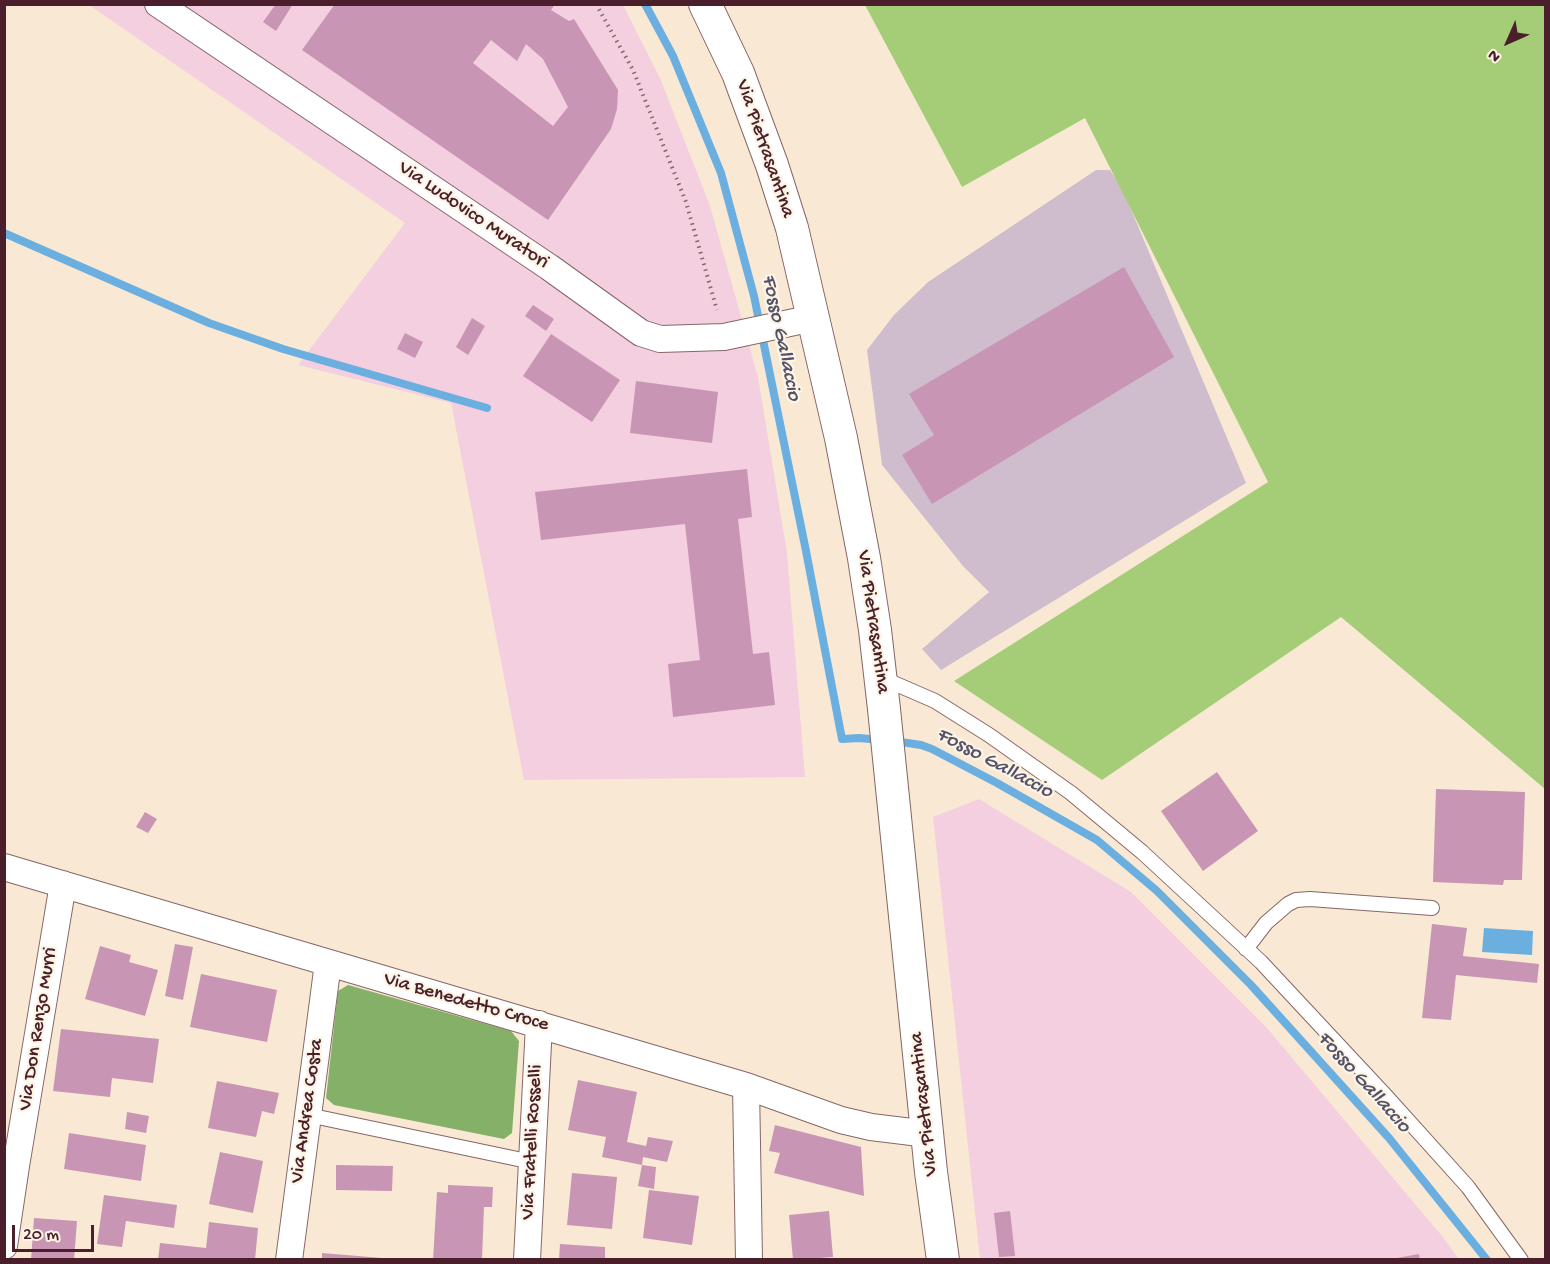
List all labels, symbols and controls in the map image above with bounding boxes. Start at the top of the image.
north arrow [1478,12,1538,72]
text: N [1485,45,1505,66]
street label: Via Pietrasantina [729,77,799,221]
street label: Via Ludovico Muratori [393,157,553,275]
water label: Fosso Gallaccio [754,273,806,403]
street label: Via Pietrasantina [850,549,894,695]
water label: Fosso Gallaccio [931,723,1057,805]
street label: Via Don Renzo Murri [14,946,64,1112]
street label: Via Benedetto Croce [381,968,551,1038]
water label: Fosso Gallaccio [1311,1027,1415,1139]
street label: Via Pietrasantina [906,1031,944,1177]
street label: Via Andrea Costa [286,1037,330,1185]
street label: Via Fratelli Rosselli [517,1064,549,1220]
scale bar [15,1213,98,1251]
text: 20 m [23,1225,59,1246]

